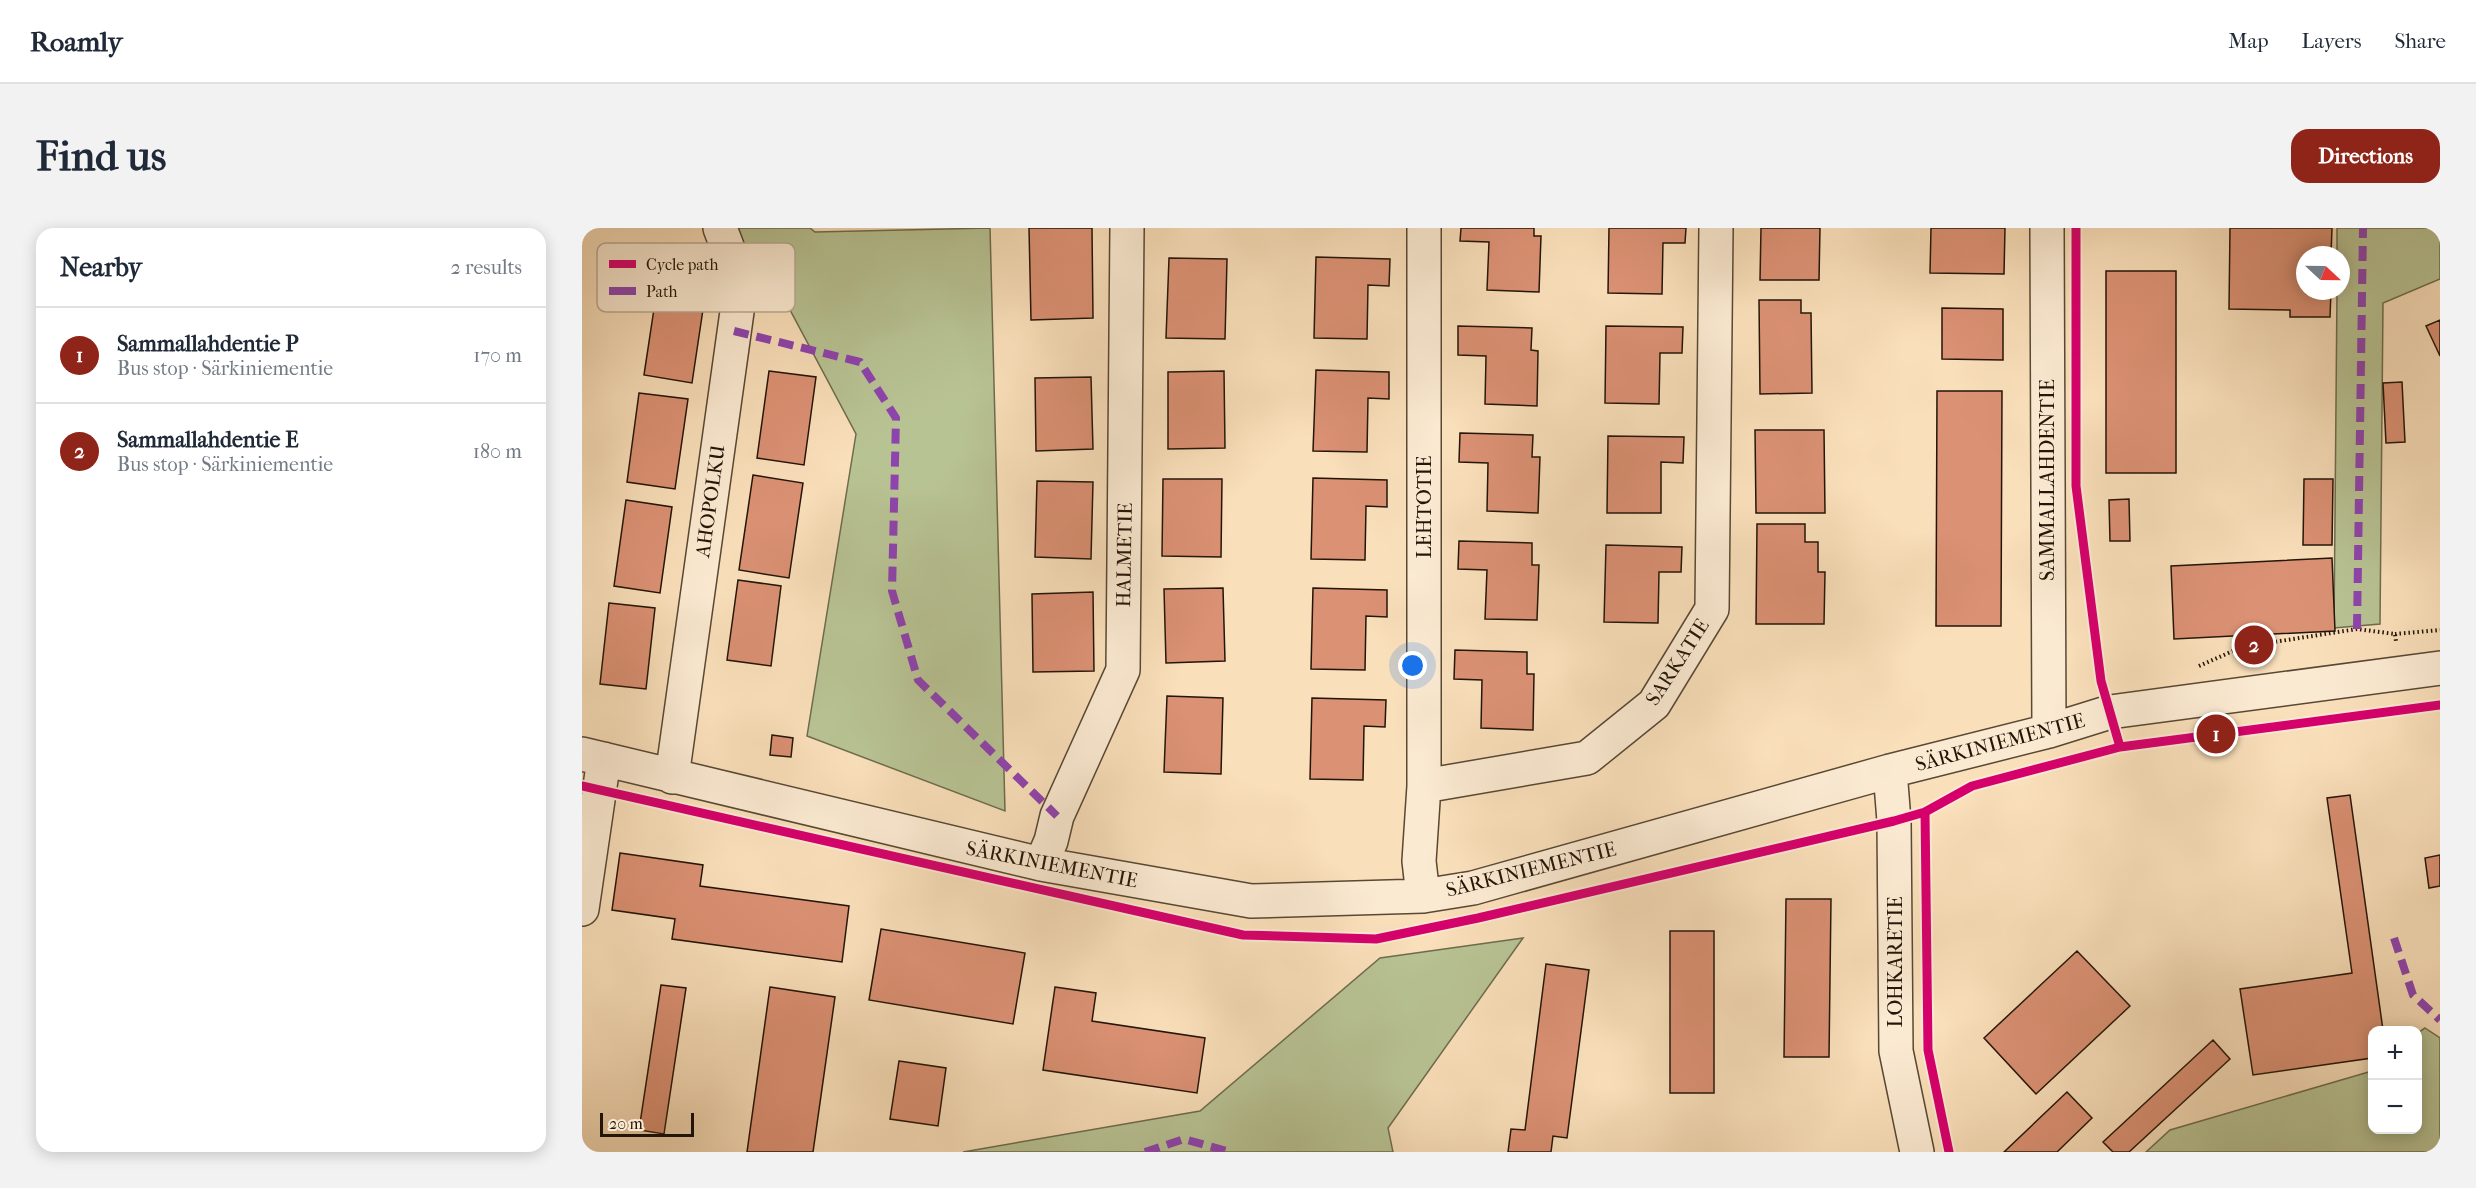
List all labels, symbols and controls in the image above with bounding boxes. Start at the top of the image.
text: Roamly [30,25,122,58]
text: Map [2228,29,2269,53]
text: Layers [2302,29,2361,53]
text: Share [2394,29,2446,53]
button: Directions [2291,129,2440,183]
text: Find us [36,132,166,181]
legend [597,243,795,312]
north arrow [2296,246,2350,300]
text: Nearby [60,252,142,283]
text: Cycle path [646,255,718,274]
text: 2 results [451,256,522,279]
text: Path [646,282,678,301]
text: Sammallahdentie P [117,331,298,357]
text: 1 [76,344,83,367]
text: 170 m [473,344,522,367]
text: Bus stop · Särkiniementie [117,357,333,380]
street label: SAMMALLAHDENTIE [2036,379,2059,581]
text: Sammallahdentie E [117,427,299,453]
text: 2 [74,440,85,463]
text: 180 m [473,440,522,463]
street label: AHOPOLKU [691,443,730,560]
text: Bus stop · Särkiniementie [117,453,333,476]
street label: LEHTOTIE [1413,456,1436,558]
street label: HALMETIE [1112,502,1137,608]
street label: SARKATIE [1641,615,1714,710]
pin: 2 [2234,622,2274,668]
your location [1398,651,1427,680]
street label: SÄRKINIEMENTIE [1913,708,2087,776]
pin: 1 [2196,712,2236,756]
street label: SÄRKINIEMENTIE [964,836,1140,892]
street label: SÄRKINIEMENTIE [1443,836,1619,902]
street label: LOHKARETIE [1884,896,1907,1028]
map controls [2368,1026,2422,1134]
button: + [2368,1026,2422,1080]
button: − [2368,1080,2422,1134]
scale bar [600,1110,694,1138]
text: 20 m [609,1114,643,1133]

